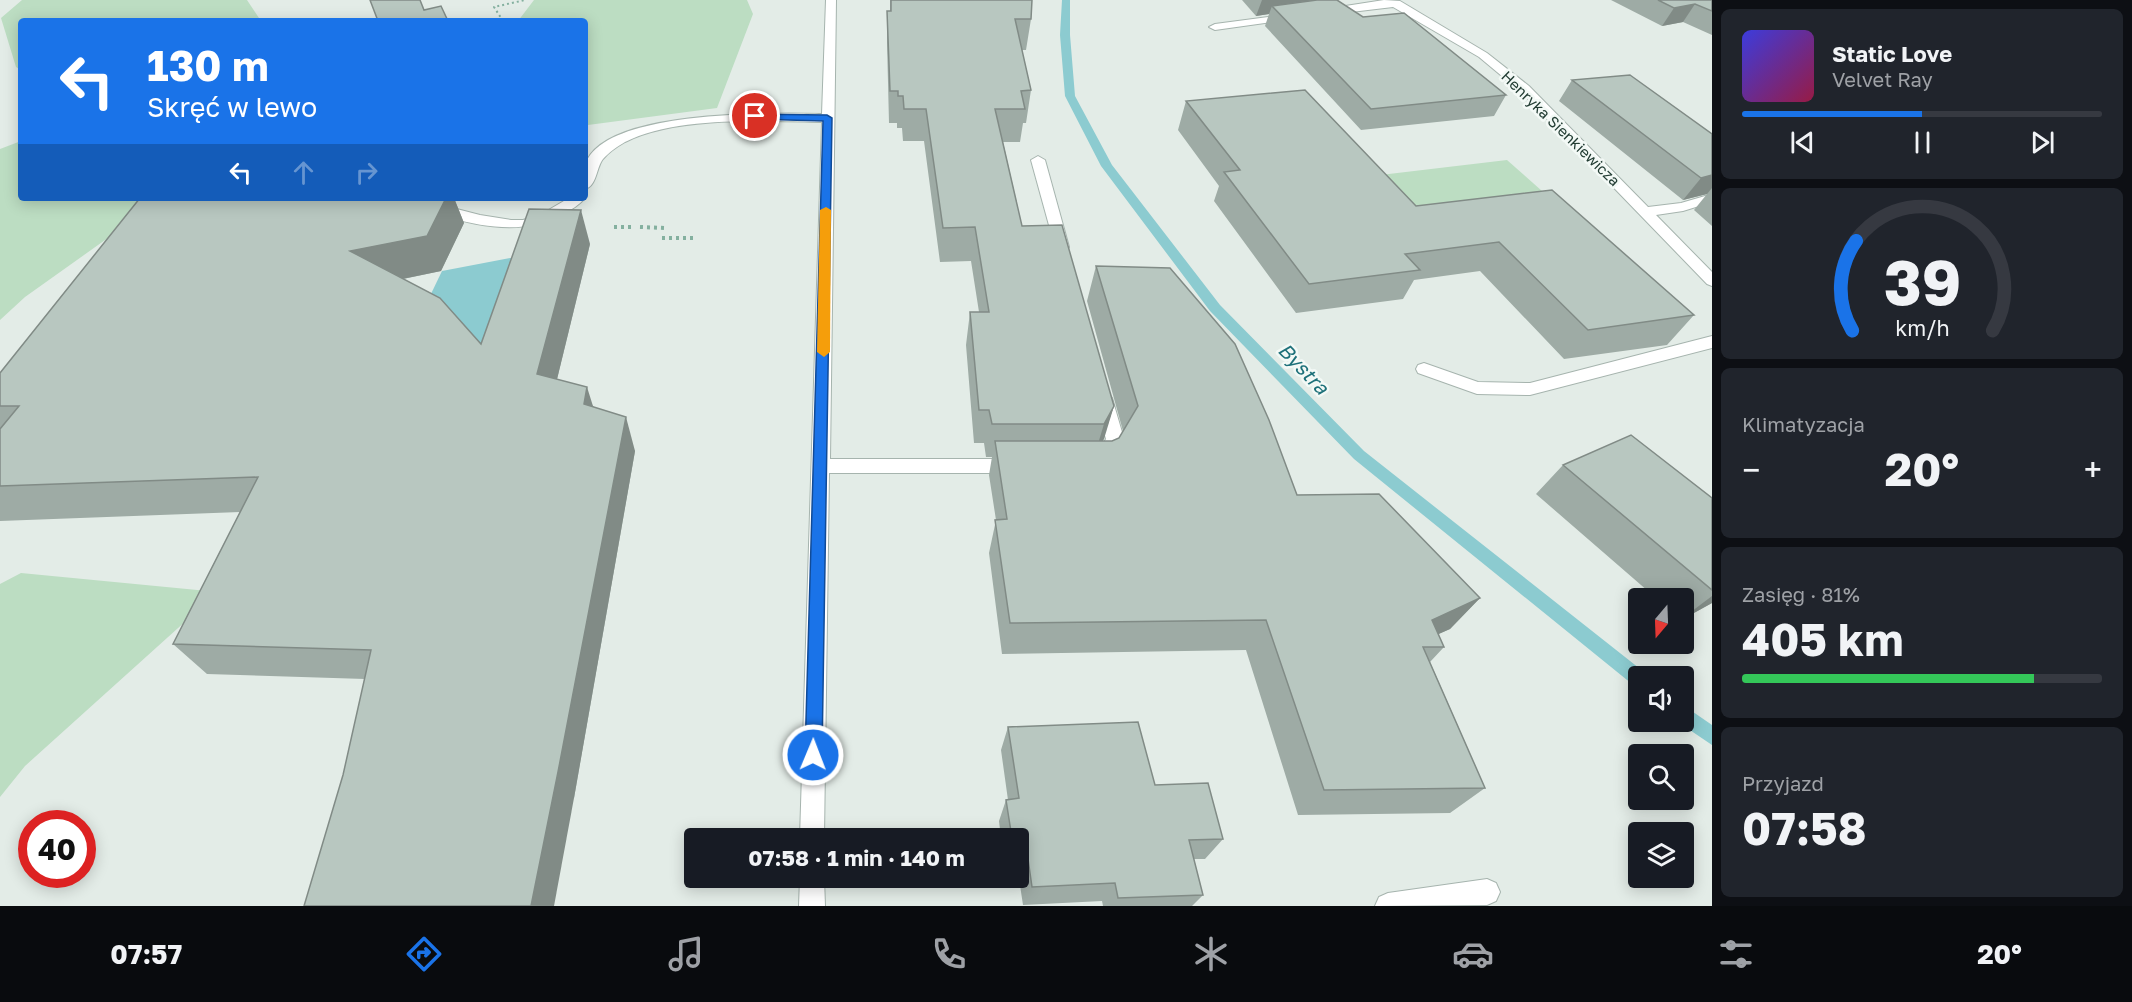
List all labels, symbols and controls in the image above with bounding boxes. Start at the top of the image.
text: 130 m [147,40,269,90]
text: Static Love [1832,40,1952,67]
icon: left [48,42,126,120]
street label: Henryka Sienkiewicza [1498,67,1624,189]
text: Velvet Ray [1832,67,1933,91]
pin [729,90,780,141]
text: Skręć w lewo [147,91,317,123]
icon: arrive [738,99,771,132]
icon: previous [1786,126,1819,159]
icon: pause [1906,126,1939,159]
icon: next [2026,126,2059,159]
icon: left [224,156,257,189]
icon: ahead [287,156,320,189]
icon: right [350,156,383,189]
text: 39 [1883,244,1961,319]
text: km/h [1895,315,1949,341]
water label: Bystra [1273,337,1335,400]
text: Klimatyzacja [1742,412,1865,436]
text: 20° [1885,442,1959,496]
text: − [1742,450,1760,489]
text: + [2084,450,2102,489]
text: Zasięg · 81% [1742,582,1860,606]
north arrow [1628,588,1694,654]
map controls [1628,588,1694,888]
text: 405 km [1742,612,1904,666]
button: sound [1628,666,1694,732]
position arrow [781,723,845,787]
button: search [1628,744,1694,810]
text: Przyjazd [1742,771,1824,795]
text: 07:58 [1742,801,1866,855]
speed limit sign: 40 [18,810,96,888]
button: layers [1628,822,1694,888]
text: 07:58 · 1 min · 140 m [748,844,965,871]
icon: directions [403,933,445,975]
icon: music [665,933,707,975]
icon: phone [928,933,970,975]
icon: climate [1190,933,1232,975]
icon: car [1452,933,1494,975]
icon: filters [1715,933,1757,975]
text: 07:57 [110,938,182,970]
text: 20° [1977,938,2022,970]

